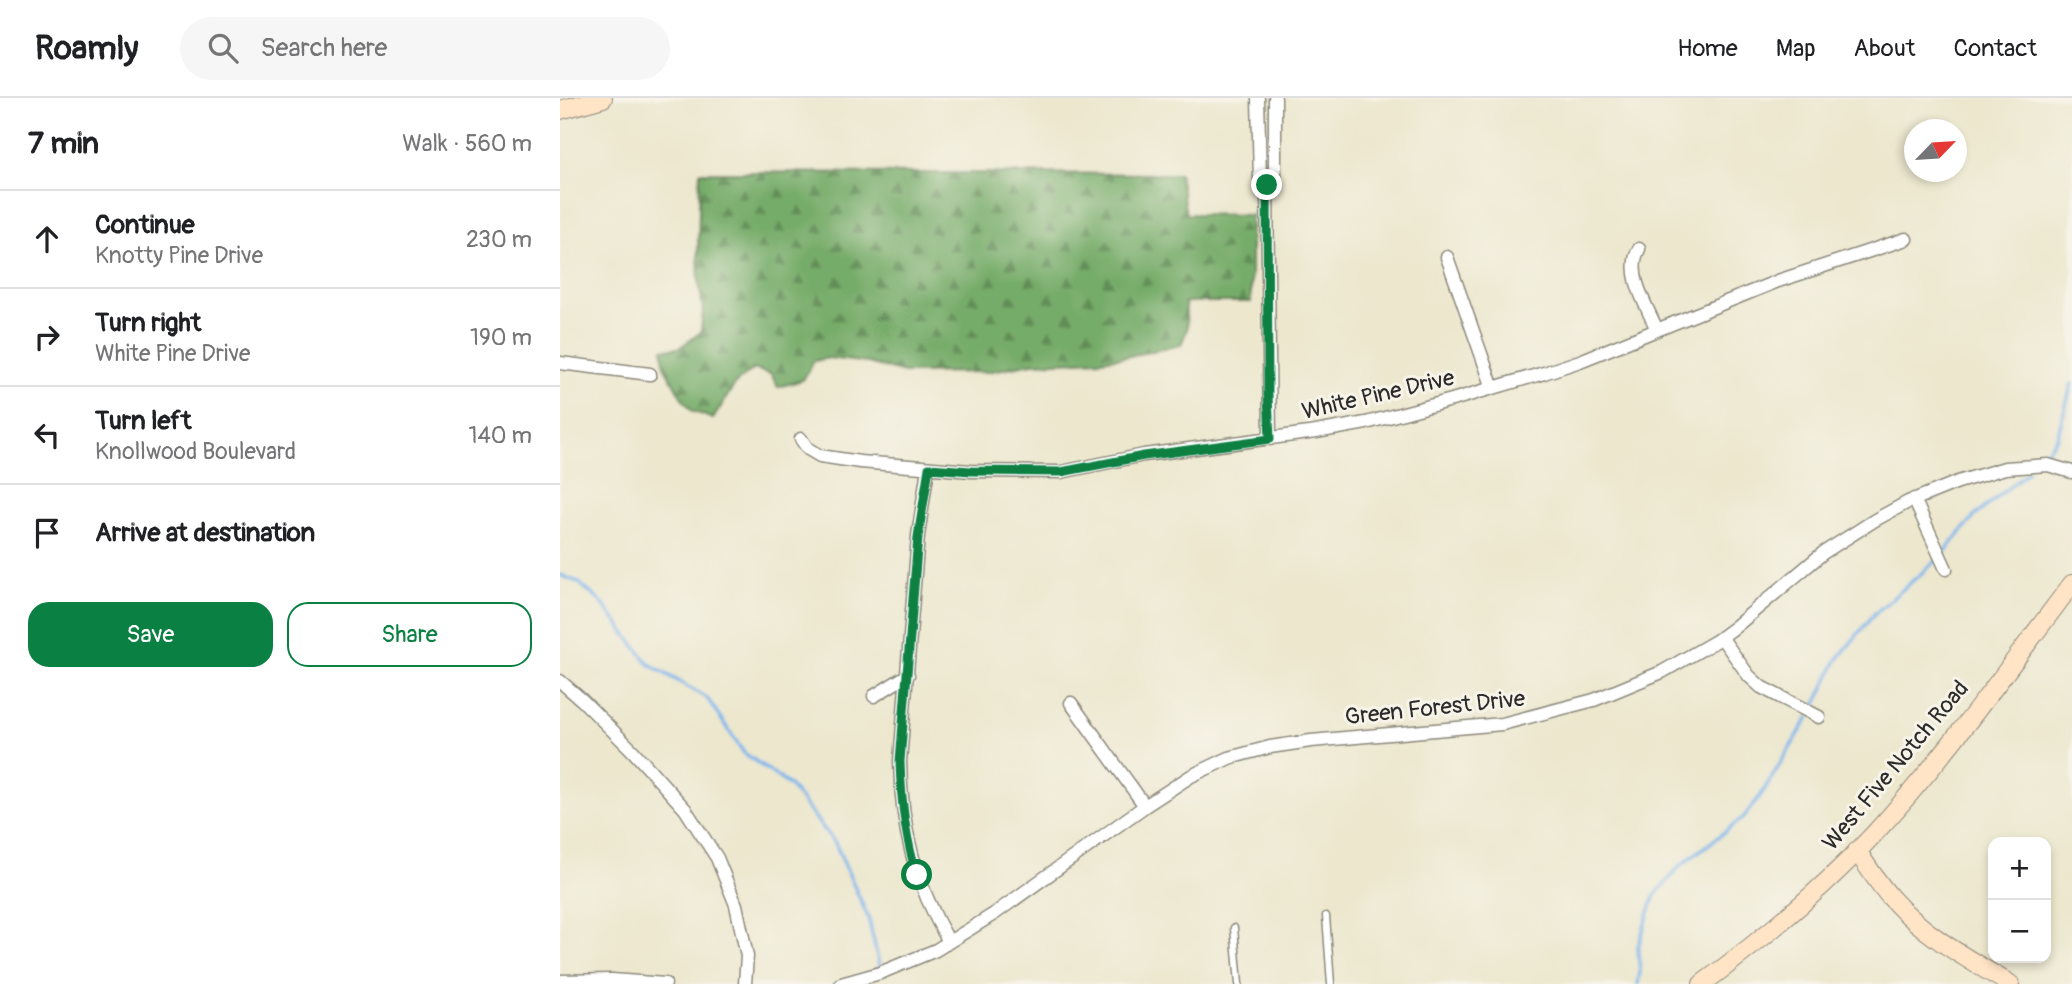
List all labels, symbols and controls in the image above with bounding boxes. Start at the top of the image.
search box [180,17,670,80]
text: Roamly [35,28,138,69]
icon: search [204,29,242,67]
text: Search here [260,32,387,64]
text: Home [1677,34,1738,63]
text: Map [1776,34,1816,63]
text: About [1854,34,1916,63]
text: Contact [1954,34,2037,63]
north arrow [1904,119,1967,182]
text: 7 min [28,125,99,162]
text: Walk · 560 m [402,129,532,158]
route end [1251,169,1282,200]
text: Continue [95,209,195,241]
icon: ahead [28,220,66,258]
text: 230 m [466,225,532,254]
text: Knotty Pine Drive [95,241,263,270]
text: Turn right [95,307,201,339]
icon: right [28,318,66,356]
text: 190 m [470,323,532,352]
text: White Pine Drive [95,339,250,368]
street label: White Pine Drive [1299,363,1458,426]
text: Turn left [95,405,191,437]
icon: left [28,416,66,454]
text: 140 m [469,421,532,450]
text: Knollwood Boulevard [95,437,296,466]
icon: arrive [28,514,66,552]
text: Arrive at destination [95,517,315,549]
button: Save [28,602,273,667]
button: Share [287,602,532,667]
street label: West Five Notch Road [1816,674,1975,856]
street label: Green Forest Drive [1344,684,1527,731]
map controls [1988,837,2051,963]
button: + [1988,837,2051,900]
route start [901,859,932,890]
button: − [1988,900,2051,963]

